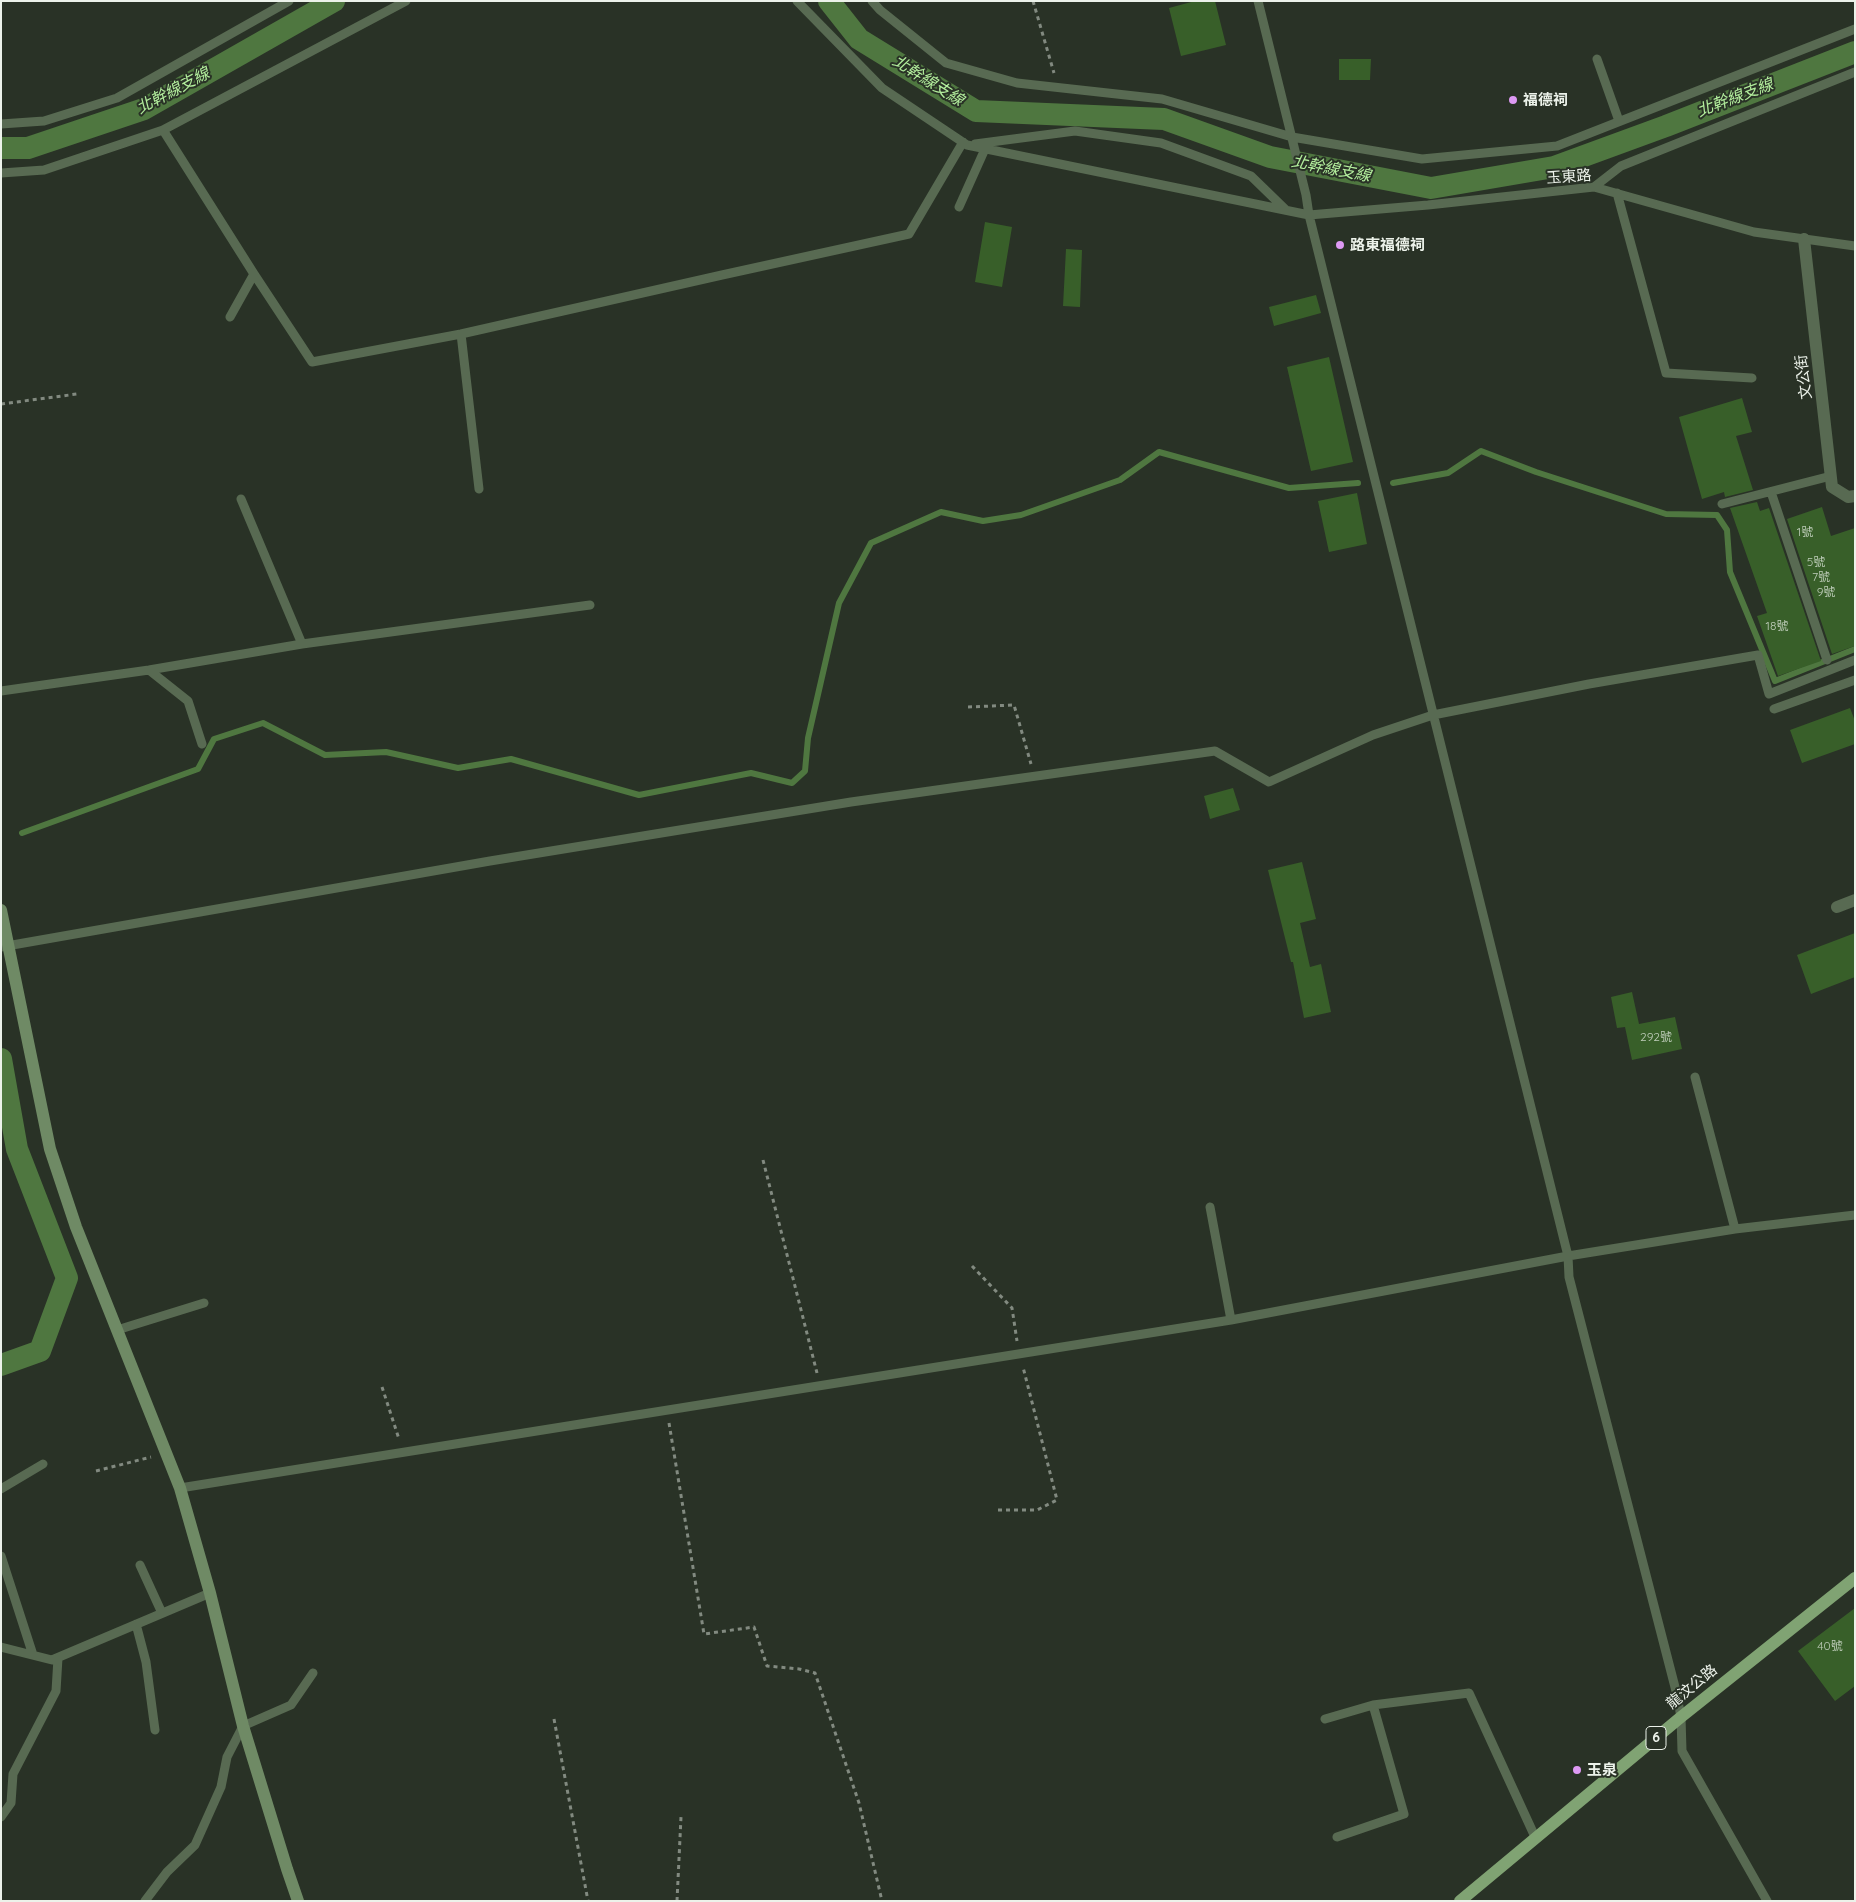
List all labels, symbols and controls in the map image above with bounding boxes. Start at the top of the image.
water label: 北幹線支線 [889,52,967,110]
water label: 北幹線支線 [133,64,213,118]
water label: 北幹線支線 [1694,75,1776,121]
place label: 福德祠 [1523,91,1568,109]
marker: 福德祠 [1507,94,1519,106]
water label: 北幹線支線 [1290,152,1372,186]
street label: 玉東路 [1546,166,1592,188]
place label: 路東福德祠 [1350,236,1425,254]
marker: 路東福德祠 [1334,239,1346,251]
street label: 文公街 [1792,354,1816,400]
house number: 1號 [1797,525,1813,539]
house number: 5號 [1807,555,1825,569]
house number: 7號 [1812,570,1830,584]
house number: 9號 [1817,585,1835,599]
house number: 18號 [1766,619,1788,633]
house number: 292號 [1640,1030,1672,1044]
house number: 40號 [1817,1639,1843,1653]
street label: 龍汶公路 [1663,1661,1721,1713]
road number: 6 [1646,1726,1666,1750]
place label: 玉泉 [1587,1761,1617,1779]
marker: 玉泉 [1571,1764,1583,1776]

